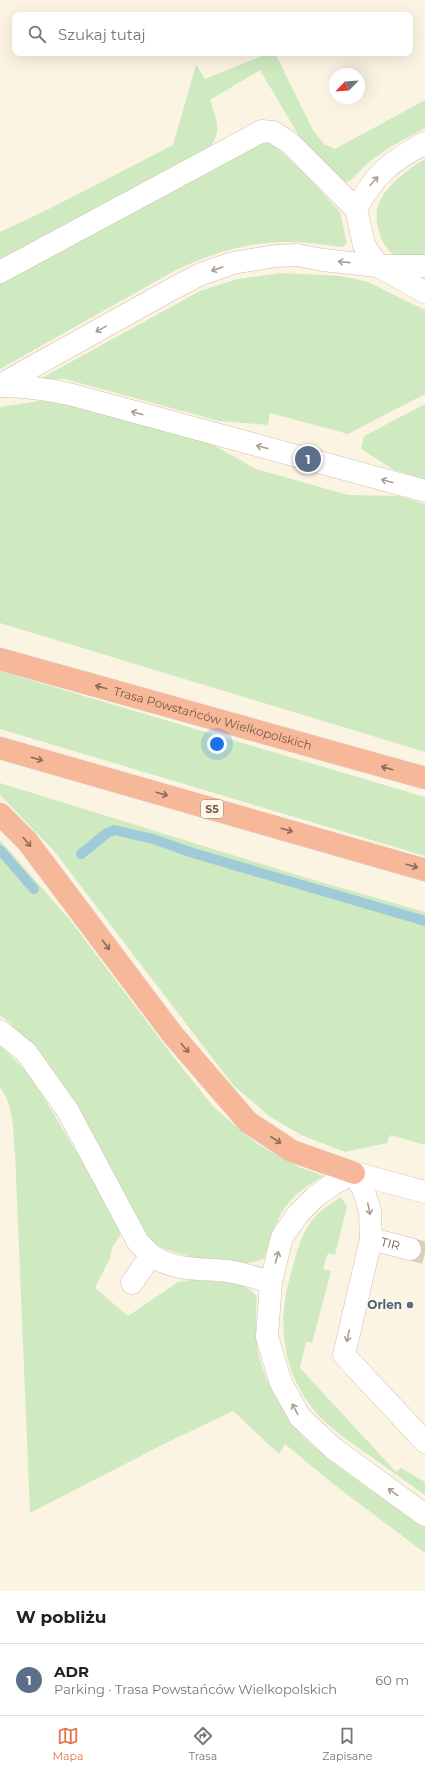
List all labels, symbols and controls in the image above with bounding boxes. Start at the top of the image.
search box [12,12,413,56]
icon: search [26,23,48,45]
text: Szukaj tutaj [58,25,146,44]
north arrow [329,68,365,104]
one-way arrow [369,176,379,186]
one-way arrow [338,259,351,266]
one-way arrow [210,266,223,273]
one-way arrow [95,325,107,333]
one-way arrow [130,408,143,416]
one-way arrow [256,443,269,450]
pin: 1 [295,444,321,474]
one-way arrow [381,477,394,484]
one-way arrow [94,683,107,690]
street label: Trasa Powstańców Wielkopolskich [112,683,314,753]
your location [207,734,227,754]
one-way arrow [31,755,44,763]
one-way arrow [381,764,394,771]
one-way arrow [156,791,169,798]
road number: S5 [201,800,223,818]
one-way arrow [281,827,294,834]
one-way arrow [22,837,31,847]
one-way arrow [406,863,419,870]
one-way arrow [102,940,110,951]
one-way arrow [180,1043,189,1054]
one-way arrow [270,1136,281,1144]
one-way arrow [365,1202,373,1215]
street label: TIR [379,1234,402,1253]
one-way arrow [274,1251,281,1264]
place label: Orlen [367,1297,402,1312]
marker: Orlen [405,1300,415,1310]
one-way arrow [344,1329,352,1342]
one-way arrow [291,1403,298,1415]
one-way arrow [388,1488,399,1497]
text: W pobliżu [16,1607,106,1627]
text: ADR [54,1662,89,1681]
text: 1 [26,1672,32,1688]
text: 60 m [375,1672,409,1688]
text: Parking · Trasa Powstańców Wielkopolskich [54,1681,337,1697]
tab: Mapa [53,1725,84,1763]
tab: Trasa [189,1725,217,1763]
tab: Zapisane [322,1725,372,1763]

